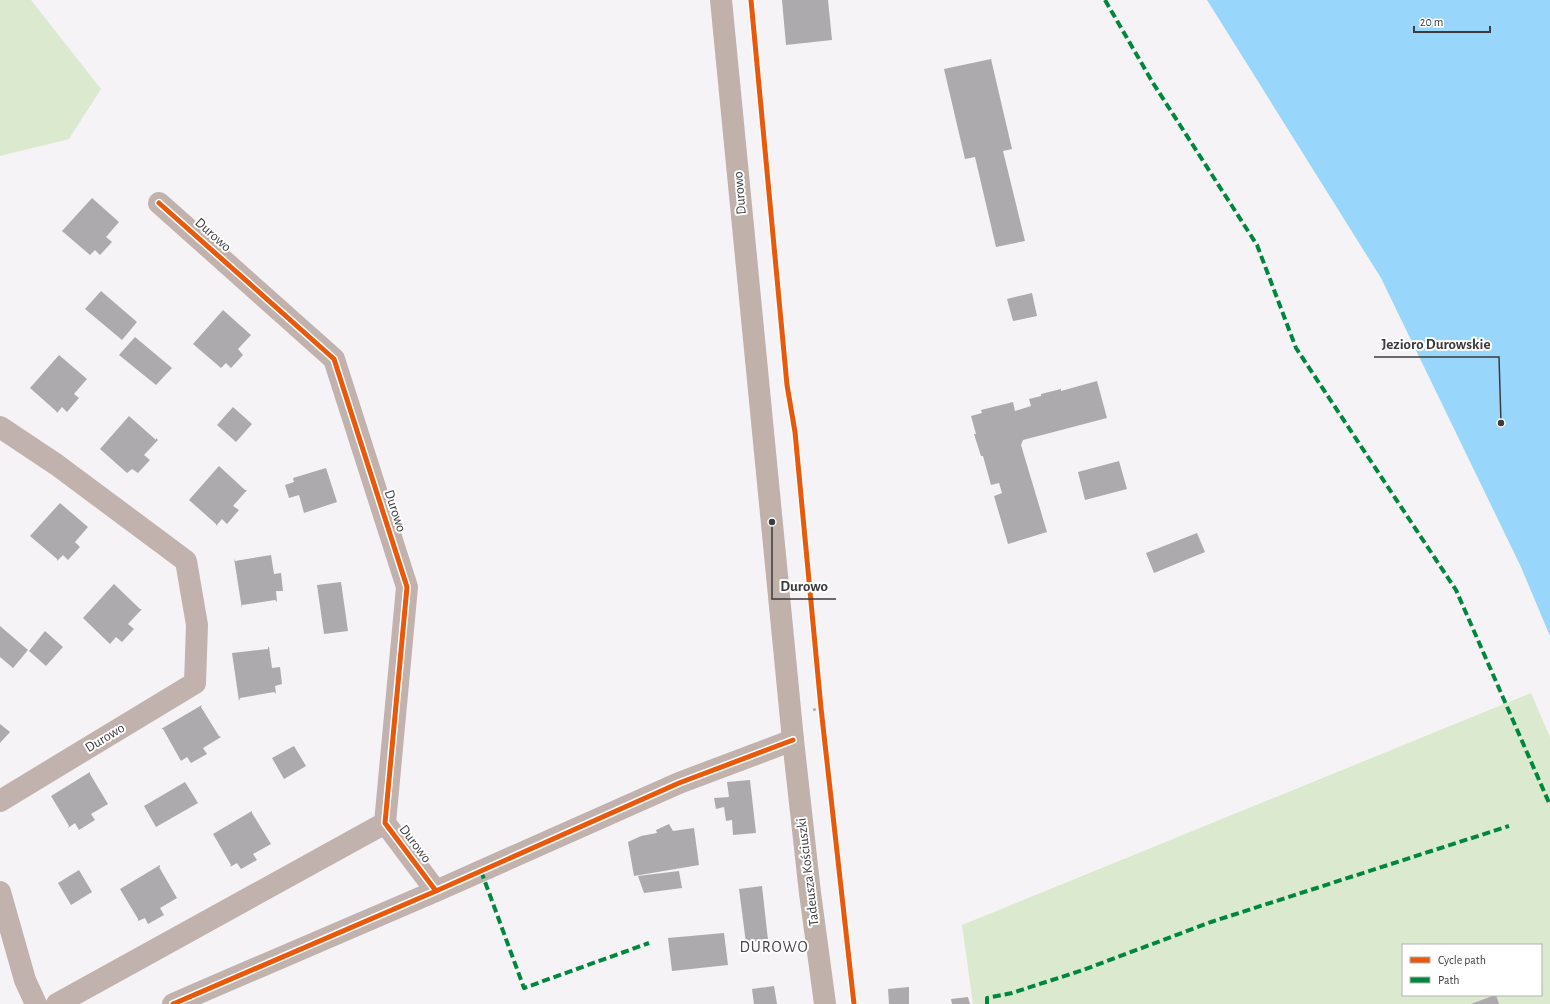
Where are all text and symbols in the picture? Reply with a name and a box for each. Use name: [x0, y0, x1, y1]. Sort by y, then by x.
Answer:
scale bar: [1414, 8, 1490, 34]
text: 20 m: [1420, 16, 1443, 28]
street label: Durowo: [731, 171, 749, 215]
street label: Durowo: [192, 215, 234, 255]
callout: Jezioro Durowskie: [1374, 330, 1499, 357]
text: Jezioro Durowskie: [1382, 337, 1490, 352]
street label: Durowo: [382, 488, 408, 534]
callout: Durowo: [772, 572, 836, 599]
text: Durowo: [780, 579, 828, 594]
street label: Durowo: [83, 721, 127, 755]
street label: Tadeusza Kościuszki: [794, 817, 822, 927]
street label: Durowo: [396, 822, 434, 866]
district label: DUROWO: [739, 939, 809, 955]
legend: [1402, 944, 1542, 996]
text: Cycle path: [1438, 954, 1486, 967]
text: Path: [1438, 974, 1460, 986]

